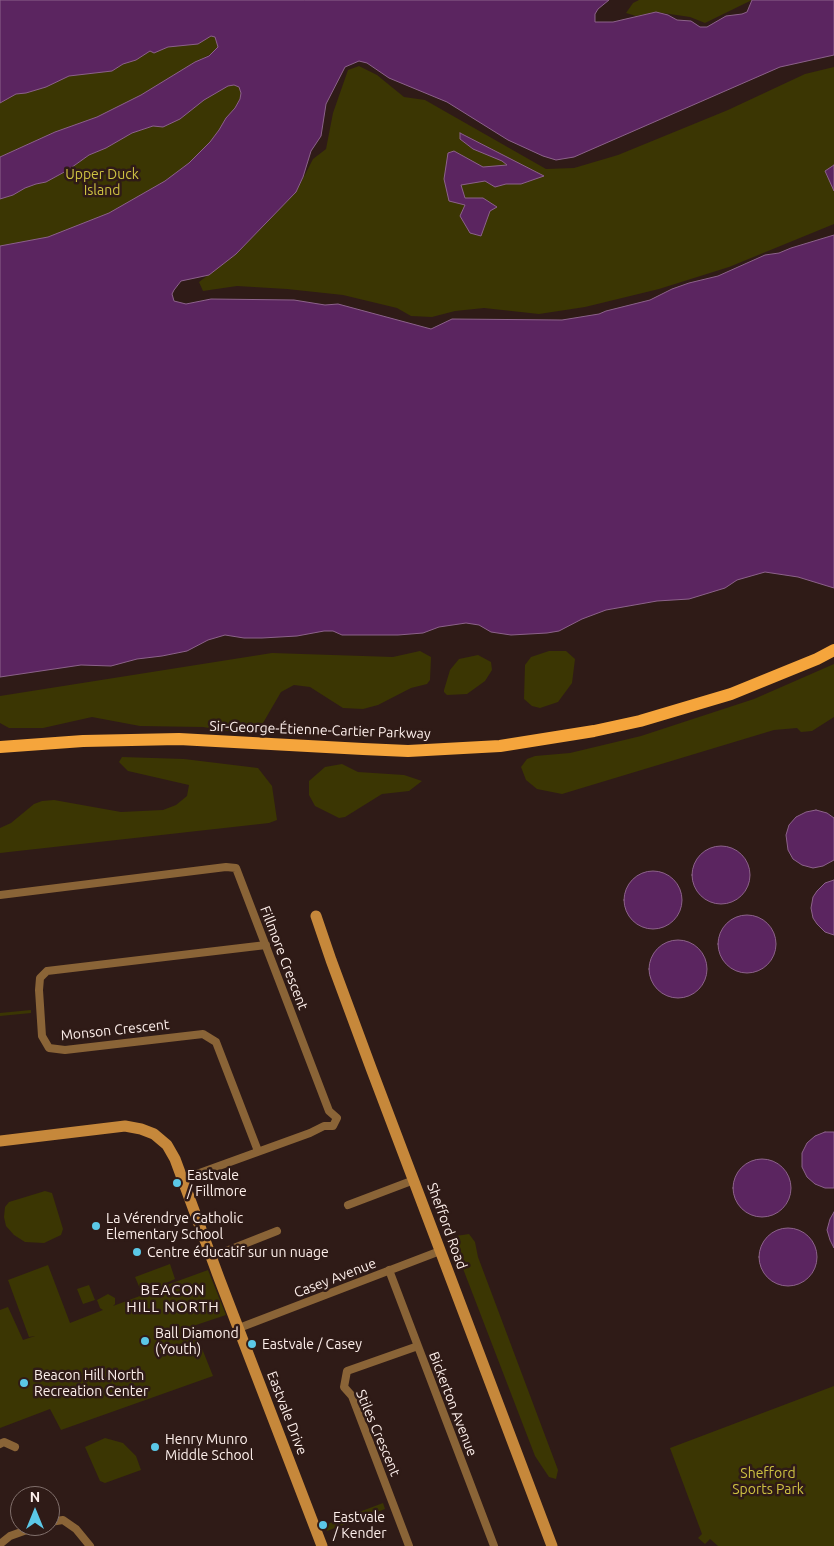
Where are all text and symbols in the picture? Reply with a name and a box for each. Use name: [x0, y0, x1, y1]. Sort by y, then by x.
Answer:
park label: Upper Duck Island: [65, 166, 139, 198]
street label: Sir-George-Étienne-Cartier Parkway: [209, 718, 431, 742]
street label: Fillmore Crescent: [256, 904, 312, 1012]
street label: Monson Crescent: [60, 1016, 170, 1044]
place label: Eastvale / Fillmore: [187, 1167, 247, 1200]
marker: Eastvale / Fillmore: [171, 1177, 183, 1189]
street label: Shefford Road: [424, 1180, 470, 1272]
place label: La Vérendrye Catholic Elementary School: [106, 1210, 243, 1242]
marker: La Vérendrye Catholic Elementary School: [90, 1220, 102, 1232]
place label: Centre éducatif sur un nuage: [147, 1244, 329, 1260]
marker: Centre éducatif sur un nuage: [131, 1246, 143, 1258]
street label: Casey Avenue: [292, 1255, 378, 1301]
district label: BEACON HILL NORTH: [125, 1281, 221, 1316]
place label: Ball Diamond (Youth): [155, 1325, 239, 1358]
marker: Ball Diamond (Youth): [139, 1335, 151, 1347]
place label: Eastvale / Casey: [262, 1336, 362, 1352]
marker: Eastvale / Casey: [246, 1338, 258, 1350]
street label: Bickerton Avenue: [425, 1349, 481, 1459]
place label: Beacon Hill North Recreation Center: [34, 1367, 148, 1400]
street label: Eastvale Drive: [263, 1369, 311, 1457]
marker: Beacon Hill North Recreation Center: [18, 1377, 30, 1389]
street label: Stiles Crescent: [352, 1387, 404, 1479]
place label: Henry Munro Middle School: [165, 1431, 253, 1464]
marker: Henry Munro Middle School: [149, 1441, 161, 1453]
park label: Shefford Sports Park: [732, 1465, 804, 1498]
north arrow: [10, 1486, 60, 1536]
text: N: [30, 1489, 40, 1505]
place label: Eastvale / Kender: [333, 1509, 387, 1541]
marker: Eastvale / Kender: [317, 1519, 329, 1531]

